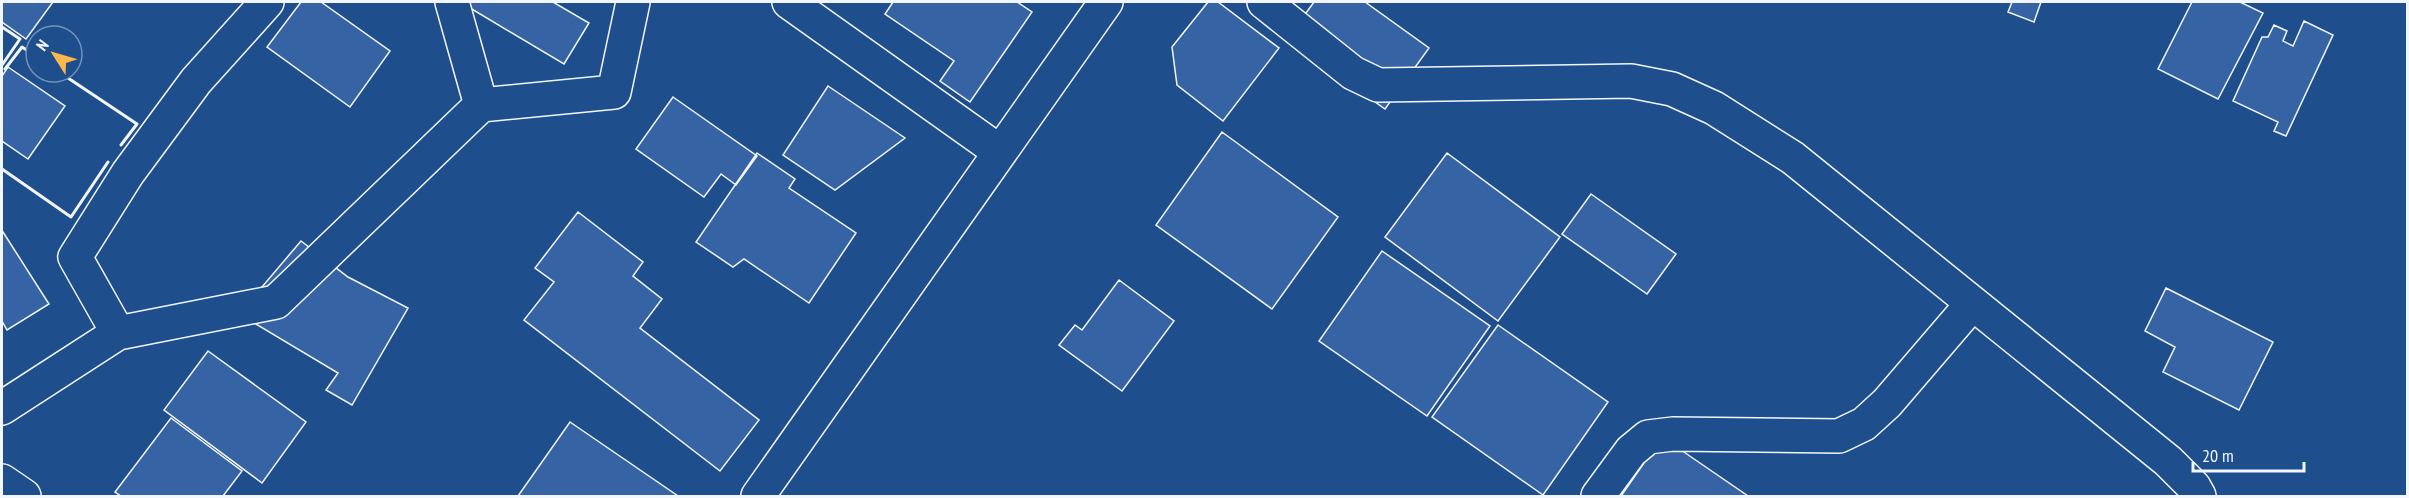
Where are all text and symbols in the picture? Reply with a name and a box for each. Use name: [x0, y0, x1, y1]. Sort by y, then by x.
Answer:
north arrow: [24, 24, 84, 84]
text: N: [31, 36, 53, 54]
scale bar: [2193, 435, 2304, 473]
text: 20 m: [2202, 444, 2234, 467]

